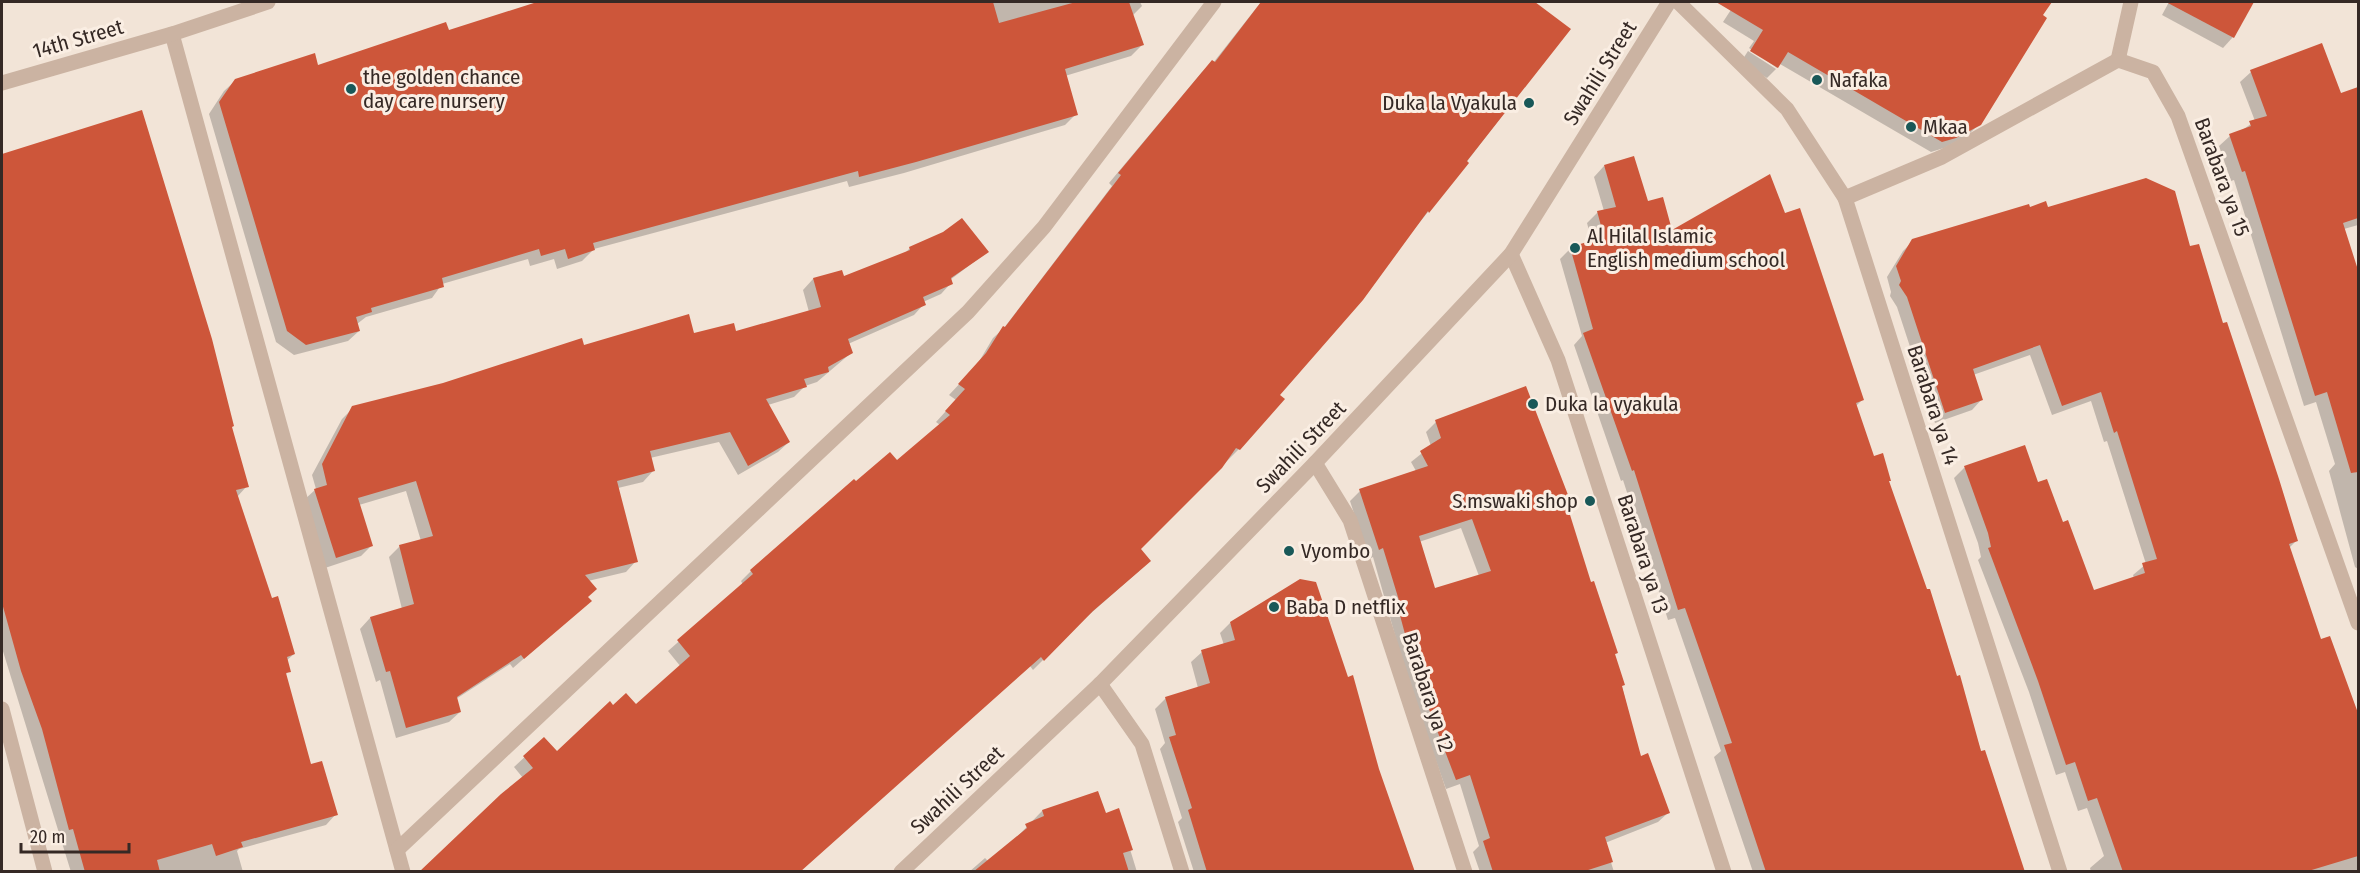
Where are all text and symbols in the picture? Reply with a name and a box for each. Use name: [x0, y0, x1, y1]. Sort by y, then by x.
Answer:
street label: 14th Street: [30, 14, 126, 64]
street label: Swahili Street: [1558, 16, 1642, 130]
place label: the golden chance day care nursery: [363, 64, 520, 114]
place label: Nafaka: [1829, 67, 1888, 93]
marker: Nafaka: [1810, 73, 1824, 87]
marker: the golden chance day care nursery: [344, 82, 358, 96]
place label: Duka la Vyakula: [1382, 90, 1517, 116]
marker: Duka la Vyakula: [1522, 96, 1536, 110]
place label: Mkaa: [1923, 114, 1968, 140]
street label: Barabara ya 15: [2189, 114, 2255, 240]
marker: Mkaa: [1904, 120, 1918, 134]
place label: Al Hilal Islamic English medium school: [1587, 223, 1786, 273]
marker: Al Hilal Islamic English medium school: [1568, 241, 1582, 255]
street label: Barabara ya 14: [1901, 342, 1965, 468]
place label: Duka la vyakula: [1545, 391, 1679, 417]
street label: Swahili Street: [1251, 395, 1351, 498]
marker: Duka la vyakula: [1526, 397, 1540, 411]
place label: S.mswaki shop: [1452, 488, 1578, 514]
street label: Barabara ya 13: [1611, 491, 1675, 617]
marker: S.mswaki shop: [1583, 494, 1597, 508]
place label: Vyombo: [1301, 538, 1370, 564]
marker: Vyombo: [1282, 544, 1296, 558]
place label: Baba D netflix: [1286, 594, 1406, 620]
marker: Baba D netflix: [1267, 600, 1281, 614]
street label: Barabara ya 12: [1397, 629, 1459, 755]
street label: Swahili Street: [905, 740, 1009, 840]
scale bar: [21, 816, 129, 854]
text: 20 m: [30, 826, 65, 848]

